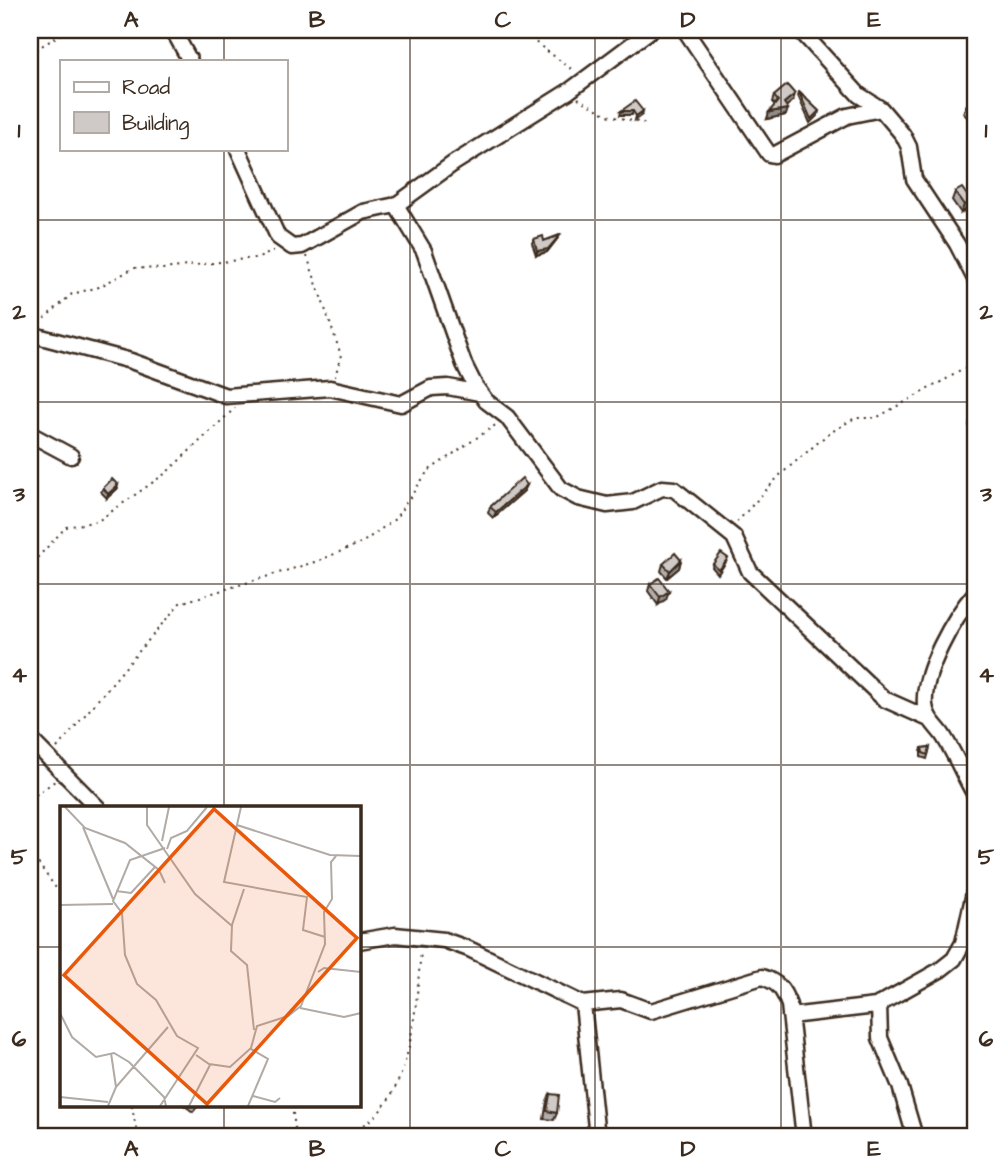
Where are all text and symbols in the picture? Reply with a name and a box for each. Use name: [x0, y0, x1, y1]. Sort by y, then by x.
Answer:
text: A: [124, 4, 139, 36]
text: B: [309, 4, 326, 36]
text: C: [495, 4, 512, 36]
text: D: [681, 4, 696, 36]
text: E: [867, 4, 881, 36]
legend: [60, 60, 287, 150]
text: Road: [122, 73, 170, 102]
text: Building: [122, 109, 190, 140]
text: 1: [18, 114, 21, 146]
text: 1: [985, 114, 988, 146]
text: 2: [11, 296, 26, 328]
text: 2: [978, 296, 993, 328]
text: 3: [12, 478, 25, 510]
text: 3: [979, 478, 992, 510]
text: 4: [11, 659, 27, 691]
text: 4: [978, 659, 994, 691]
inset map: [60, 806, 360, 1108]
text: 5: [11, 841, 28, 873]
text: 5: [978, 841, 995, 873]
text: 6: [12, 1023, 27, 1055]
text: 6: [979, 1023, 994, 1055]
text: A: [124, 1133, 139, 1165]
text: B: [309, 1133, 326, 1165]
text: C: [495, 1133, 512, 1165]
text: D: [681, 1133, 696, 1165]
text: E: [867, 1133, 881, 1165]

